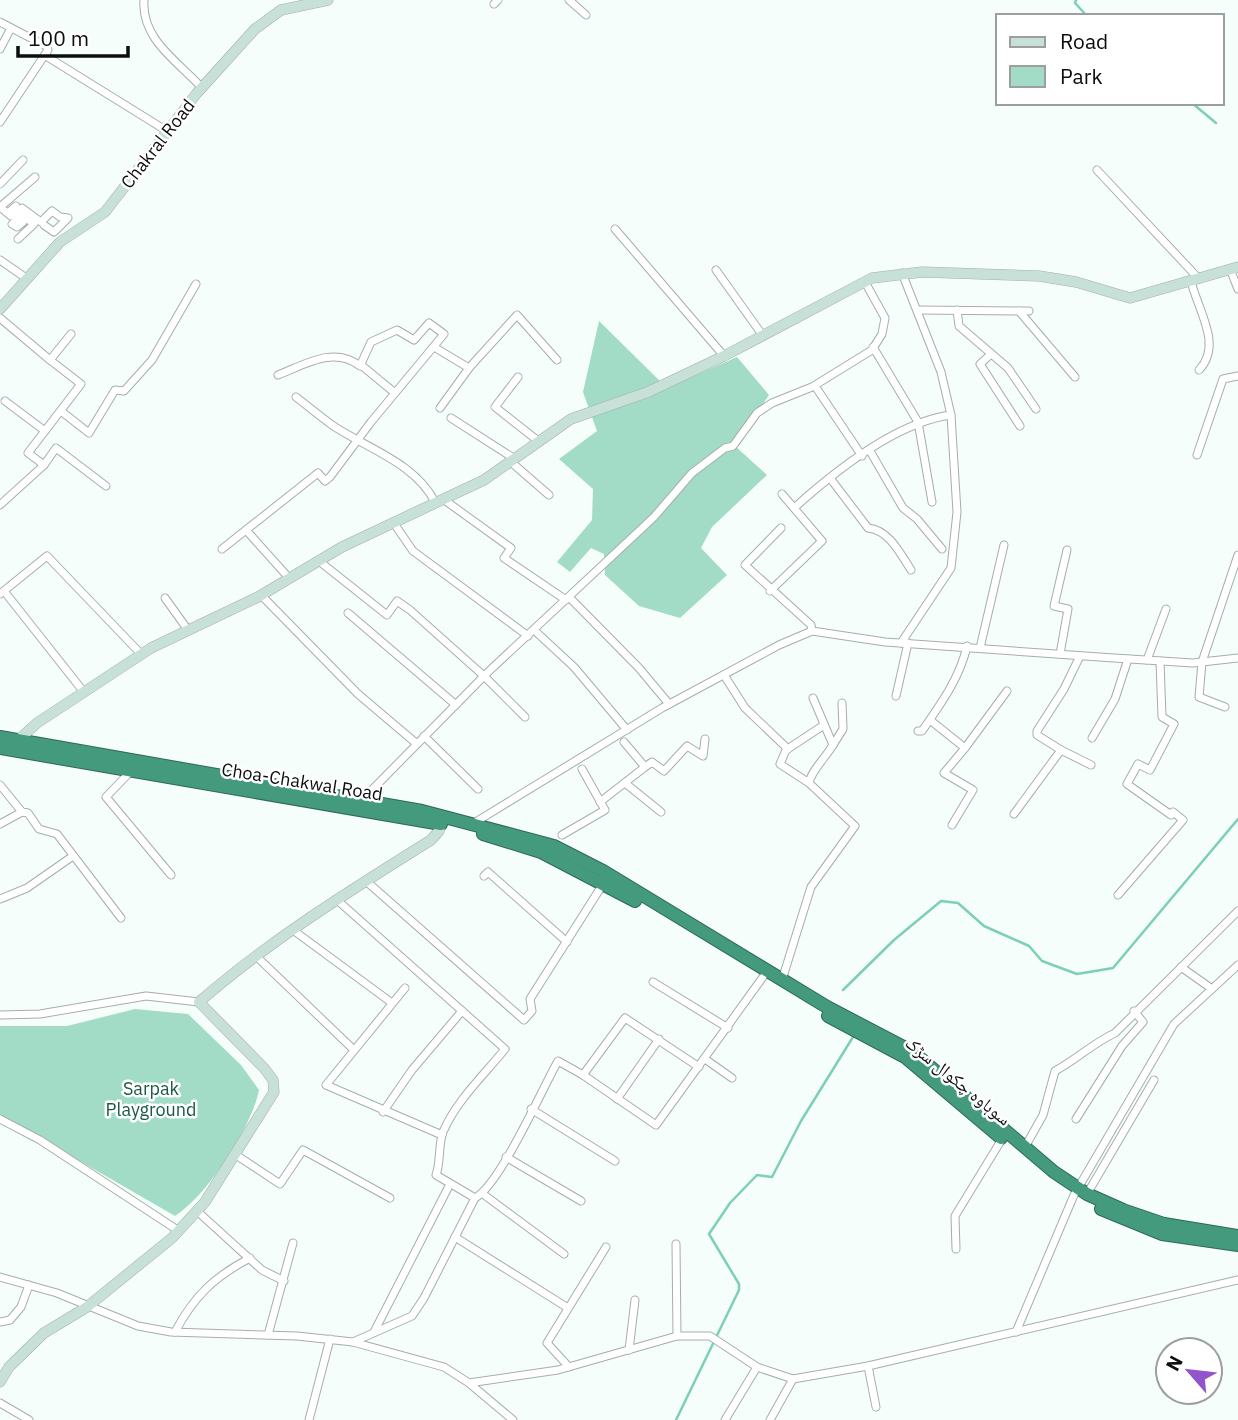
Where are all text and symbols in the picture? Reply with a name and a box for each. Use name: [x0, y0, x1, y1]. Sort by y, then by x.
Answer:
scale bar: [18, 14, 128, 58]
legend: [996, 14, 1224, 105]
text: 100 m: [28, 24, 89, 52]
text: Road: [1060, 27, 1108, 55]
text: Park: [1060, 62, 1103, 90]
street label: Chakral Road: [116, 94, 200, 193]
street label: Choa-Chakwal Road: [220, 757, 384, 806]
street label: سوہاوہ چکوال سڑک: [901, 1031, 1016, 1130]
park label: Sarpak Playground: [106, 1077, 196, 1121]
north arrow: [1154, 1336, 1224, 1406]
text: N: [1160, 1351, 1188, 1375]

